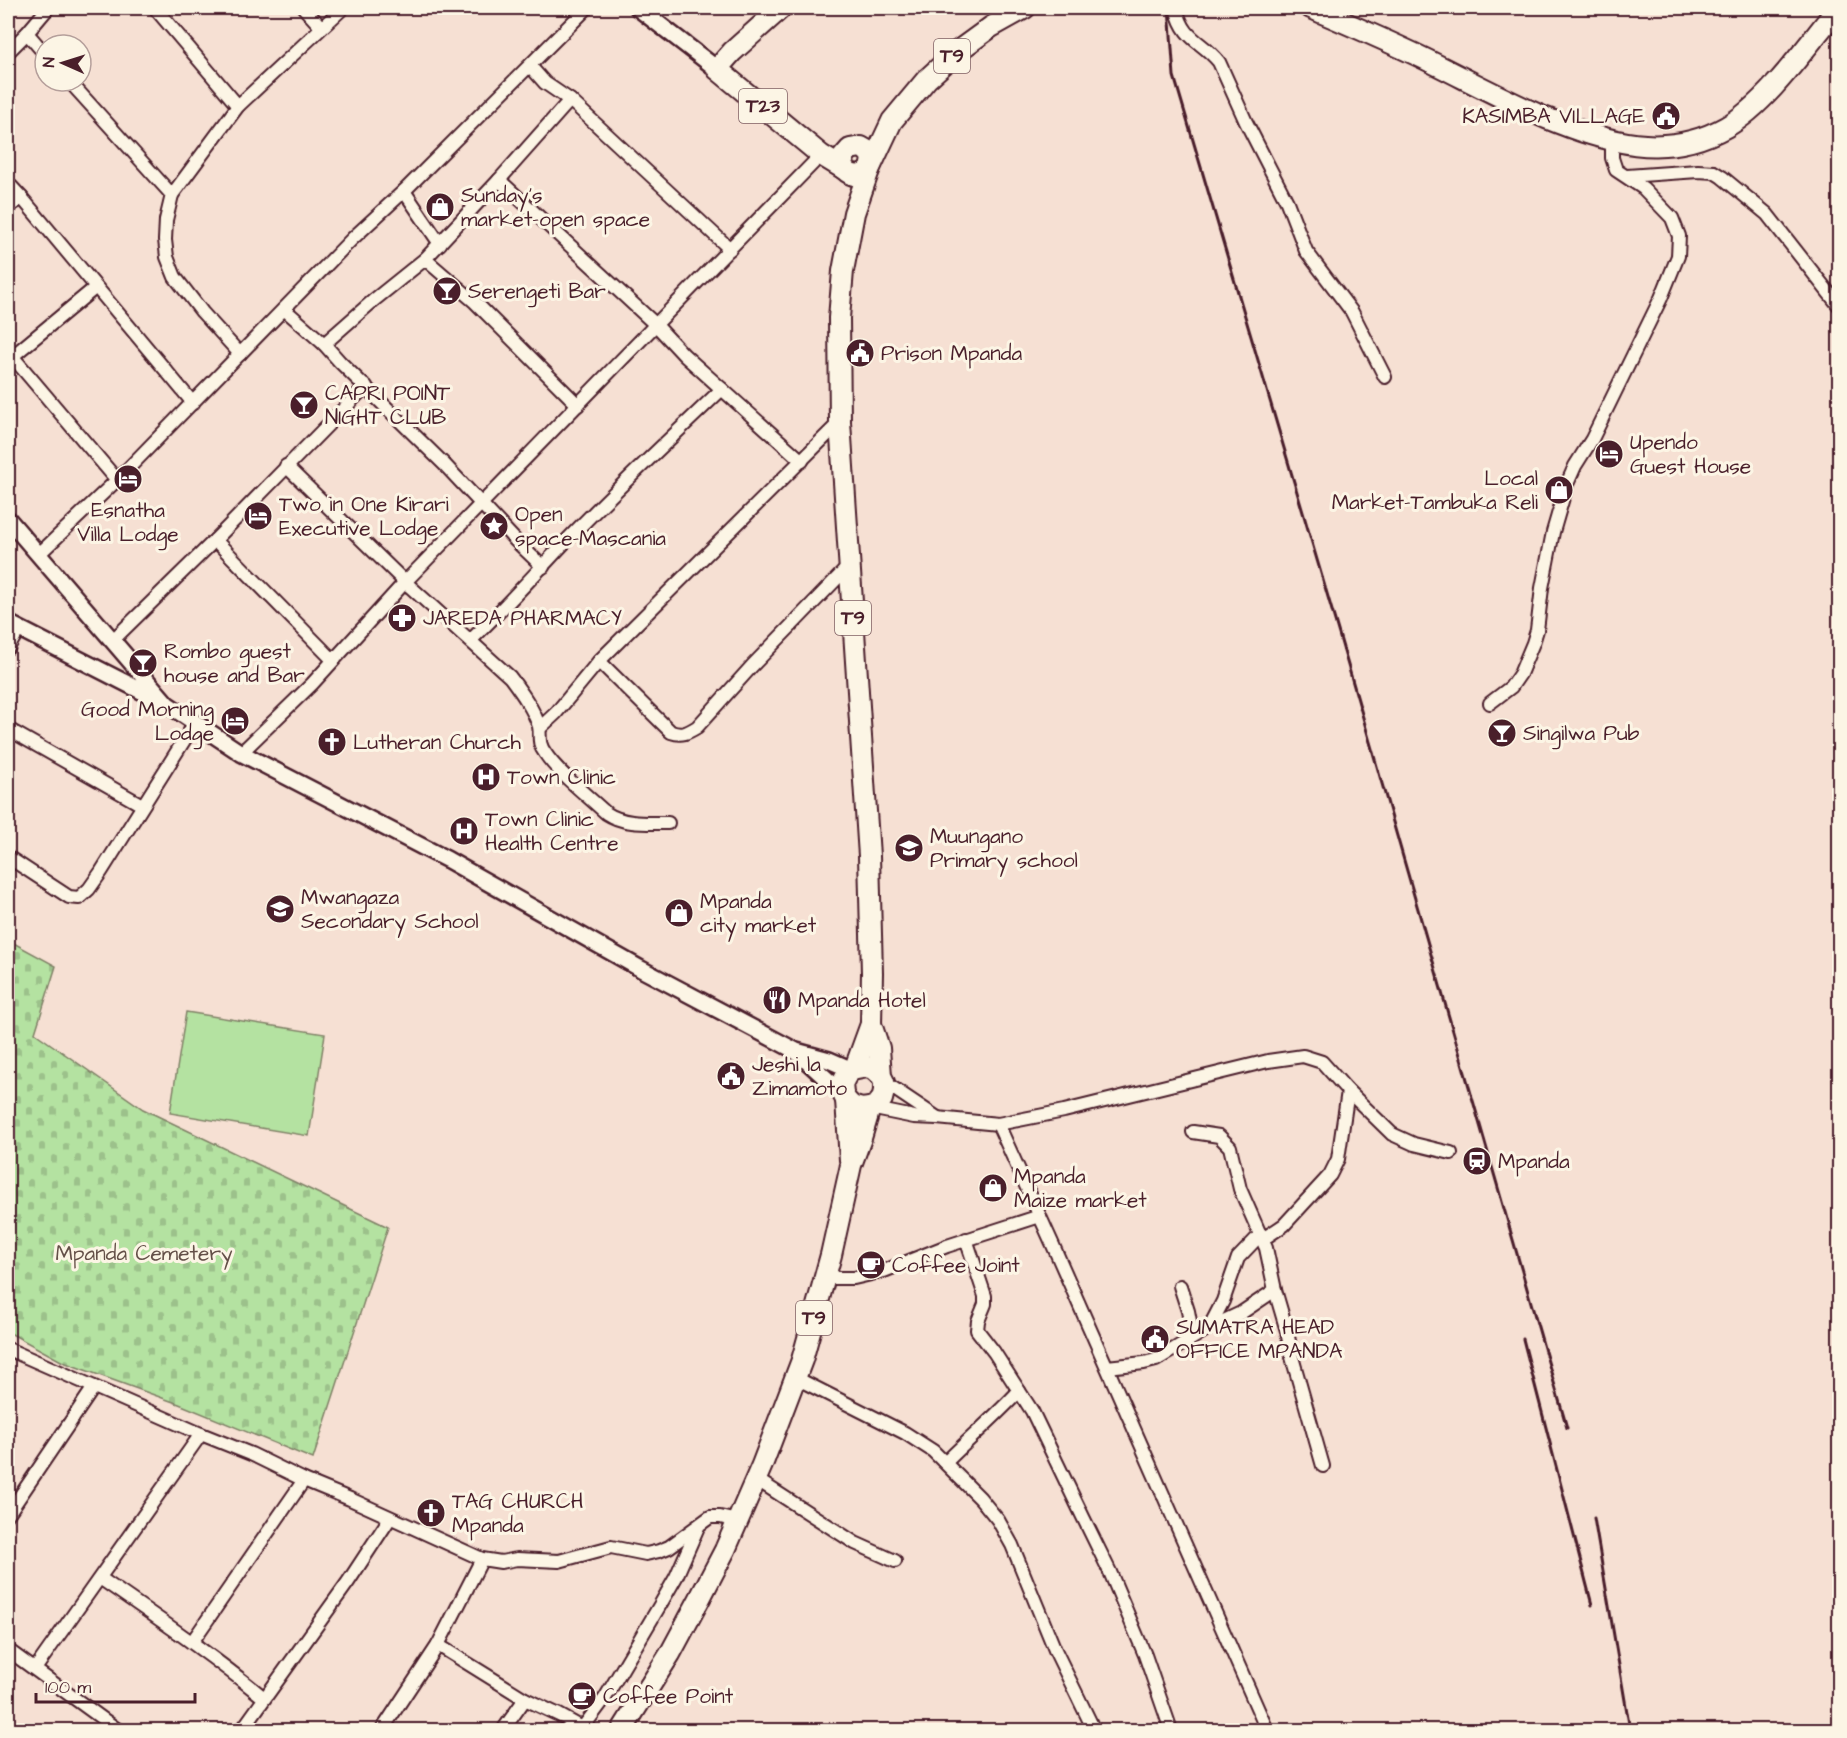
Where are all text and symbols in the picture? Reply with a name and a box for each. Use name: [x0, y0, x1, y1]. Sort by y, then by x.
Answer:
north arrow: [33, 33, 93, 93]
road number: T9: [934, 39, 970, 73]
text: N: [38, 57, 60, 68]
road number: T23: [739, 89, 787, 123]
public building icon: KASIMBA VILLAGE: [1650, 100, 1682, 132]
place label: KASIMBA VILLAGE: [1462, 102, 1646, 131]
place label: Sunday's market-open space: [461, 181, 650, 235]
shop icon: Sunday's market-open space: [424, 191, 456, 223]
bar icon: Serengeti Bar: [431, 275, 463, 307]
place label: Serengeti Bar: [468, 277, 606, 308]
public building icon: Prison Mpanda: [844, 337, 876, 369]
place label: Prison Mpanda: [881, 339, 1022, 369]
place label: CAPRI POINT NIGHT CLUB: [325, 379, 451, 432]
bar icon: CAPRI POINT NIGHT CLUB: [288, 389, 320, 421]
place label: Upendo Guest House: [1630, 428, 1751, 481]
hotel icon: Upendo Guest House: [1593, 438, 1625, 470]
hotel icon: Esnatha Villa Lodge: [112, 463, 144, 495]
place label: Local Market-Tambuka Reli: [1332, 464, 1538, 517]
shop icon: Local Market-Tambuka Reli: [1543, 474, 1575, 506]
place label: Two in One Kirari Executive Lodge: [279, 490, 449, 545]
place label: Esnatha Villa Lodge: [77, 496, 179, 551]
hotel icon: Two in One Kirari Executive Lodge: [242, 500, 274, 532]
place label: Open space-Mascania: [515, 500, 666, 554]
place icon: Open space-Mascania: [478, 510, 510, 542]
road number: T9: [835, 601, 871, 635]
pharmacy icon: JAREDA PHARMACY: [386, 602, 418, 634]
place label: JAREDA PHARMACY: [423, 604, 622, 633]
place label: Rombo guest house and Bar: [164, 637, 305, 690]
bar icon: Rombo guest house and Bar: [127, 647, 159, 679]
place label: Good Morning Lodge: [81, 695, 214, 750]
hotel icon: Good Morning Lodge: [219, 705, 251, 737]
bar icon: Singilwa Pub: [1486, 717, 1518, 749]
place label: Singilwa Pub: [1523, 719, 1640, 750]
church icon: Lutheran Church: [316, 726, 348, 758]
place label: Lutheran Church: [353, 728, 521, 757]
hospital icon: Town Clinic: [470, 761, 502, 793]
place label: Town Clinic: [507, 763, 616, 792]
place label: Town Clinic Health Centre: [485, 805, 619, 858]
hospital icon: Town Clinic Health Centre: [448, 815, 480, 847]
place label: Muungano Primary school: [930, 822, 1078, 877]
school or university icon: Muungano Primary school: [893, 832, 925, 864]
place label: Mwangaza Secondary School: [301, 883, 479, 938]
place label: Mpanda city market: [700, 887, 817, 942]
school or university icon: Mwangaza Secondary School: [264, 893, 296, 925]
shop icon: Mpanda city market: [663, 897, 695, 929]
restaurant icon: Mpanda Hotel: [761, 984, 793, 1016]
place label: Mpanda Hotel: [798, 986, 926, 1016]
place label: Jeshi la Zimamoto: [752, 1050, 847, 1103]
public building icon: Jeshi la Zimamoto: [715, 1060, 747, 1092]
station icon: Mpanda: [1461, 1145, 1493, 1177]
place label: Mpanda: [1498, 1147, 1570, 1177]
place label: Mpanda Maize market: [1014, 1162, 1147, 1215]
shop icon: Mpanda Maize market: [977, 1172, 1009, 1204]
park label: Mpanda Cemetery: [55, 1239, 233, 1270]
cafe icon: Coffee Joint: [855, 1249, 887, 1281]
place label: Coffee Joint: [892, 1251, 1020, 1280]
road number: T9: [796, 1301, 832, 1335]
place label: SUMATRA HEAD OFFICE MPANDA: [1176, 1313, 1343, 1366]
public building icon: SUMATRA HEAD OFFICE MPANDA: [1139, 1323, 1171, 1355]
place label: TAG CHURCH Mpanda: [452, 1487, 584, 1541]
church icon: TAG CHURCH Mpanda: [415, 1497, 447, 1529]
scale bar: [36, 1666, 195, 1704]
text: 100 m: [45, 1675, 91, 1700]
cafe icon: Coffee Point: [566, 1680, 598, 1712]
place label: Coffee Point: [603, 1682, 734, 1711]

